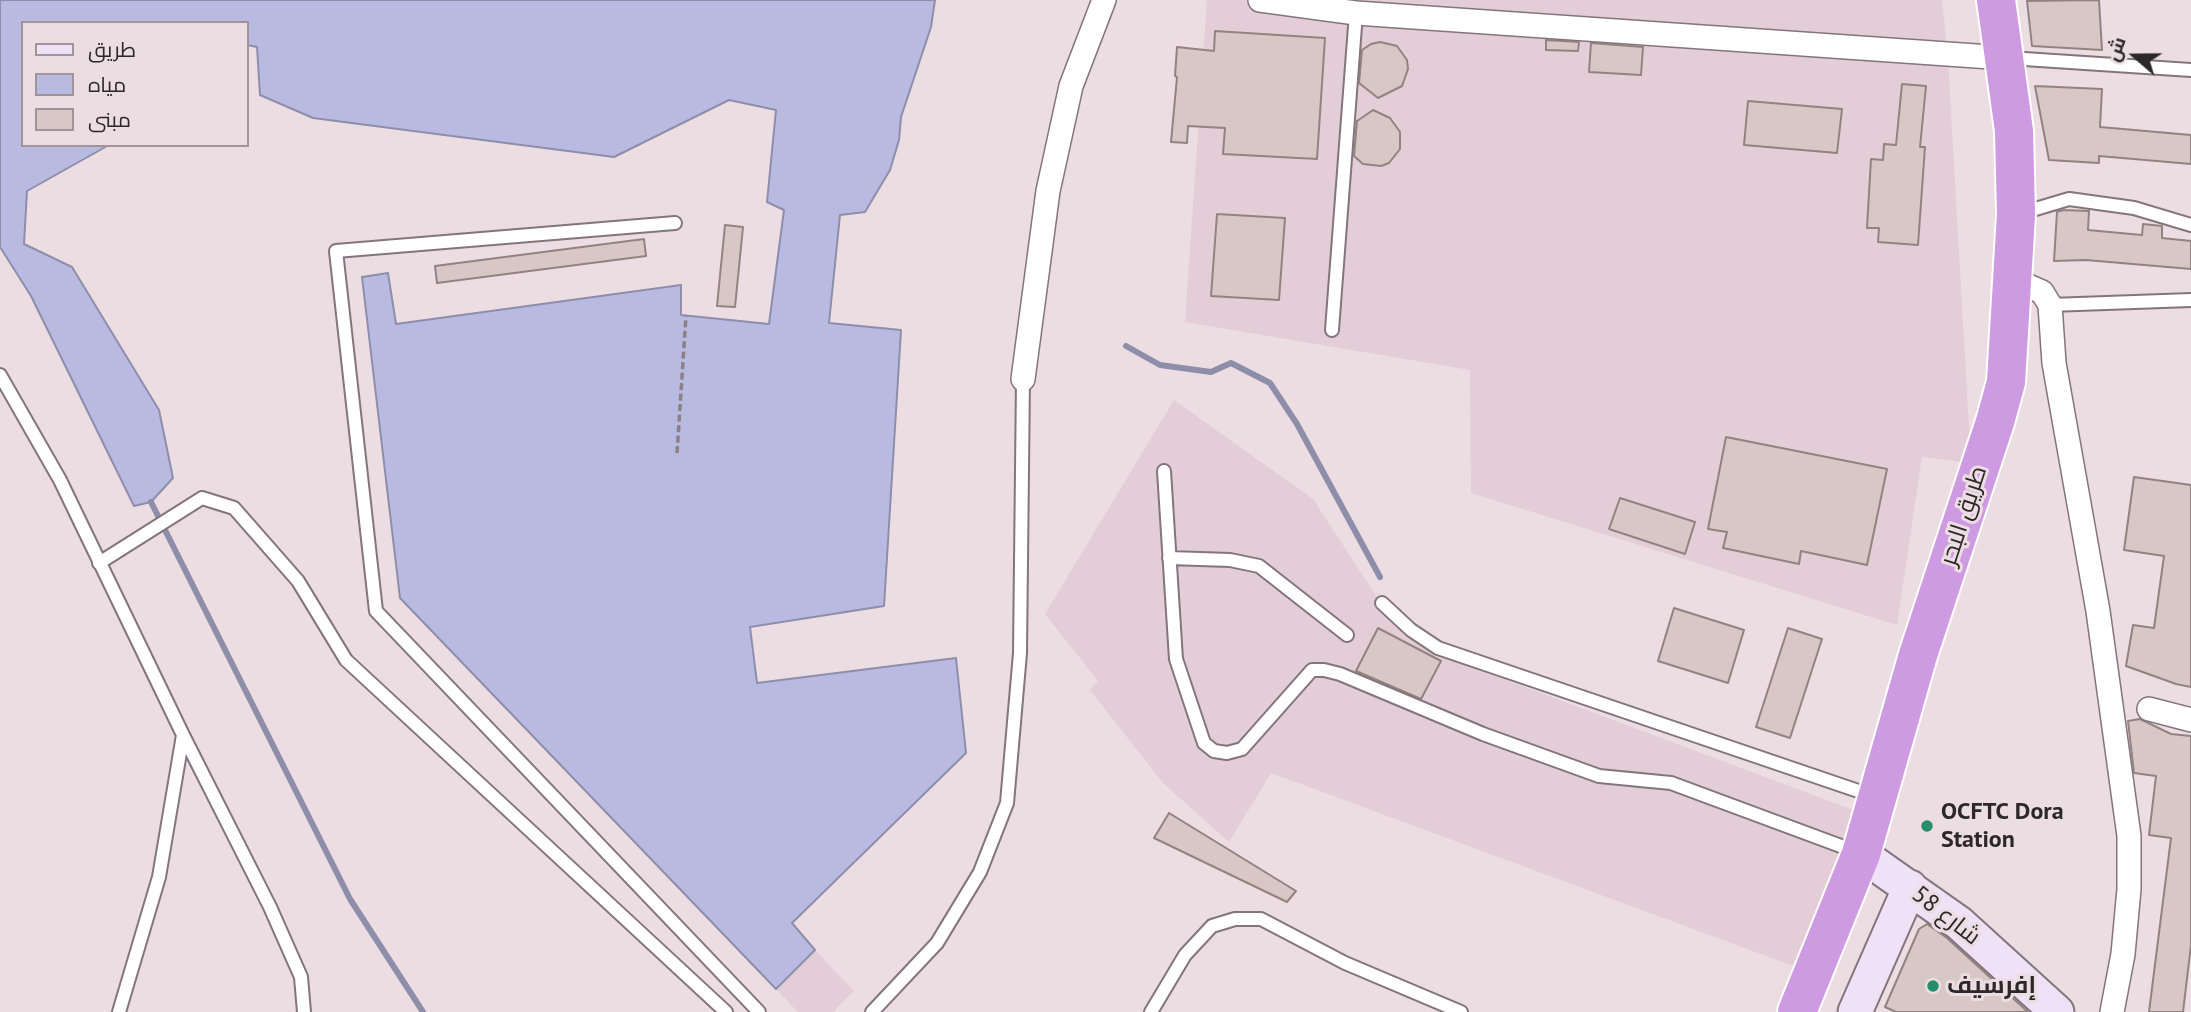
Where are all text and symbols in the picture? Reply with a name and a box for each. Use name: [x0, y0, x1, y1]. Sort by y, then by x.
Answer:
legend: [21, 21, 248, 147]
north arrow: [2100, 21, 2170, 91]
text: ش: [2100, 33, 2131, 64]
text: طريق: [88, 36, 136, 63]
text: مياه: [88, 71, 126, 98]
text: مبنى: [88, 106, 131, 133]
street label: طريق البحر: [1934, 463, 1994, 569]
place label: OCFTC Dora Station: [1941, 798, 2064, 854]
marker: OCFTC Dora Station: [1919, 818, 1935, 834]
street label: شارع 58: [1906, 880, 1986, 952]
place label: إفرسيف: [1947, 972, 2036, 1000]
marker: إفرسيف: [1925, 978, 1941, 994]

